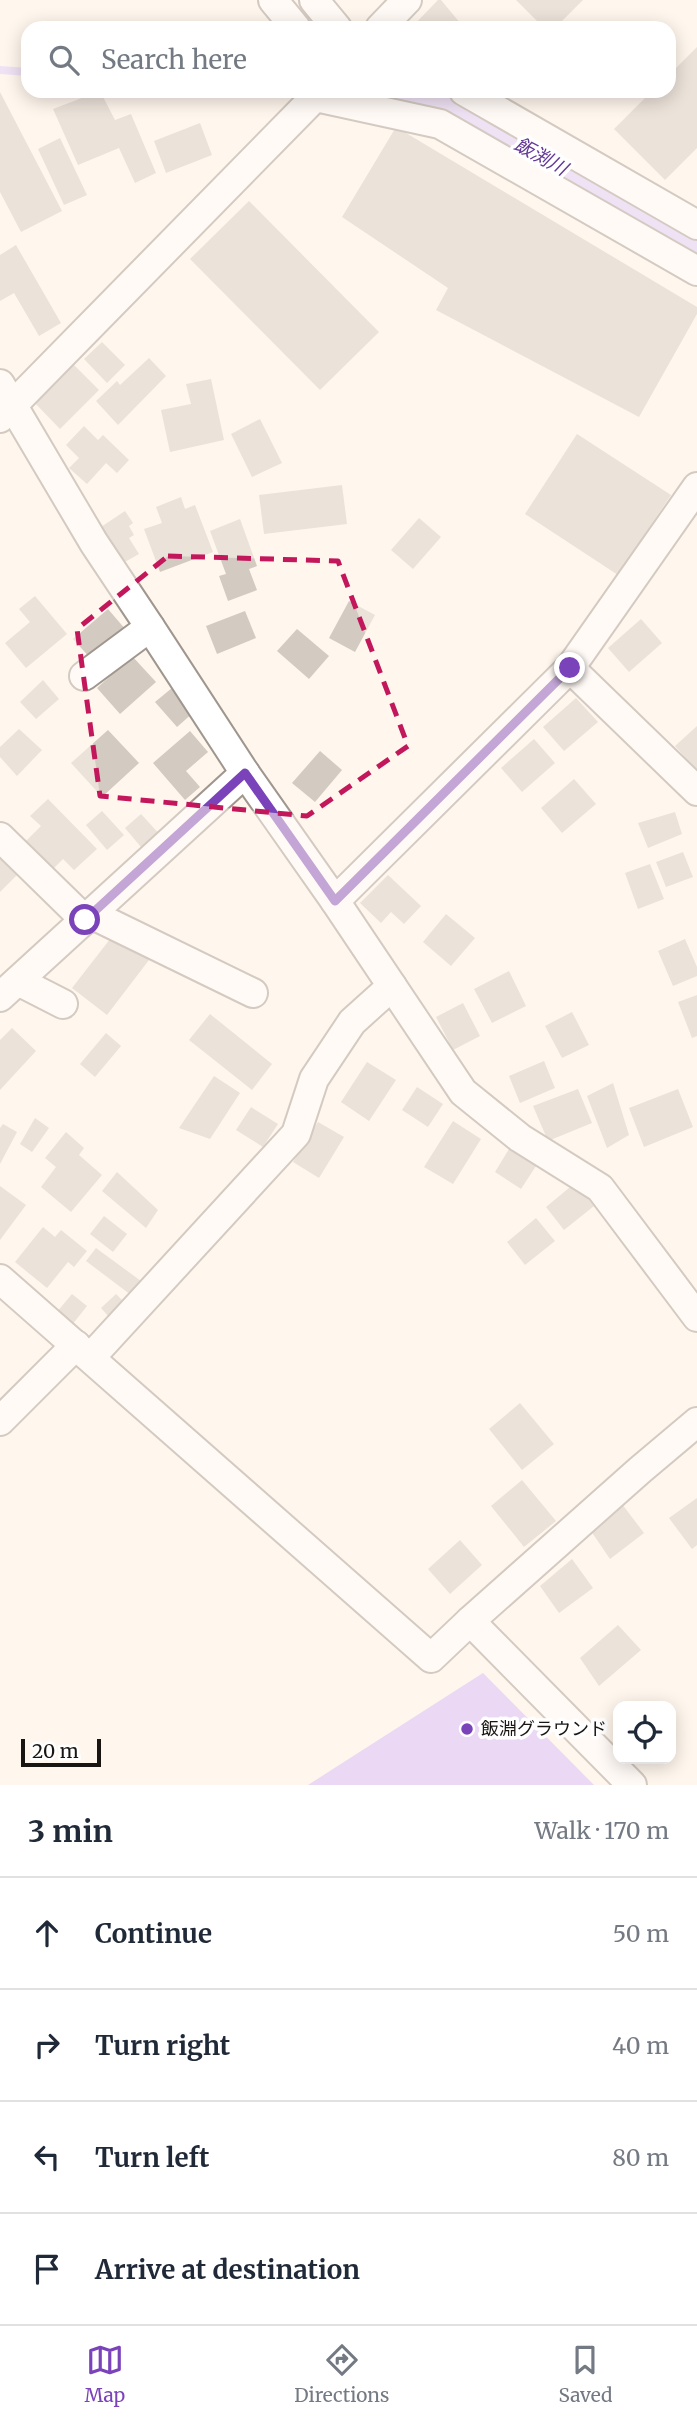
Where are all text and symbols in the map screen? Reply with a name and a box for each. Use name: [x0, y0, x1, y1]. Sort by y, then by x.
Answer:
search box: [21, 21, 676, 98]
icon: search: [45, 41, 83, 79]
text: Search here: [101, 43, 247, 76]
water label: 飯渕川: [510, 132, 573, 181]
route end: [554, 652, 585, 683]
route start: [69, 904, 100, 935]
map controls: [613, 1701, 676, 1764]
button: locate: [613, 1701, 676, 1764]
place label: 飯淵グラウンド: [481, 1717, 607, 1740]
marker: 飯淵グラウンド: [459, 1721, 475, 1737]
scale bar: [21, 1736, 102, 1768]
text: 20 m: [32, 1739, 79, 1763]
text: 3 min: [28, 1812, 113, 1850]
text: Walk · 170 m: [535, 1816, 669, 1845]
icon: ahead: [28, 1914, 66, 1952]
text: Continue: [95, 1917, 212, 1950]
text: 50 m: [613, 1919, 669, 1948]
icon: right: [28, 2026, 66, 2064]
text: Turn right: [95, 2029, 230, 2062]
text: 40 m: [612, 2031, 669, 2060]
icon: left: [28, 2138, 66, 2176]
text: Turn left: [95, 2141, 209, 2174]
text: 80 m: [612, 2143, 669, 2172]
icon: arrive: [28, 2250, 66, 2288]
text: Arrive at destination: [95, 2253, 360, 2286]
tab: Map: [85, 2341, 125, 2407]
tab: Directions: [294, 2341, 389, 2407]
tab: Saved: [559, 2341, 612, 2407]

